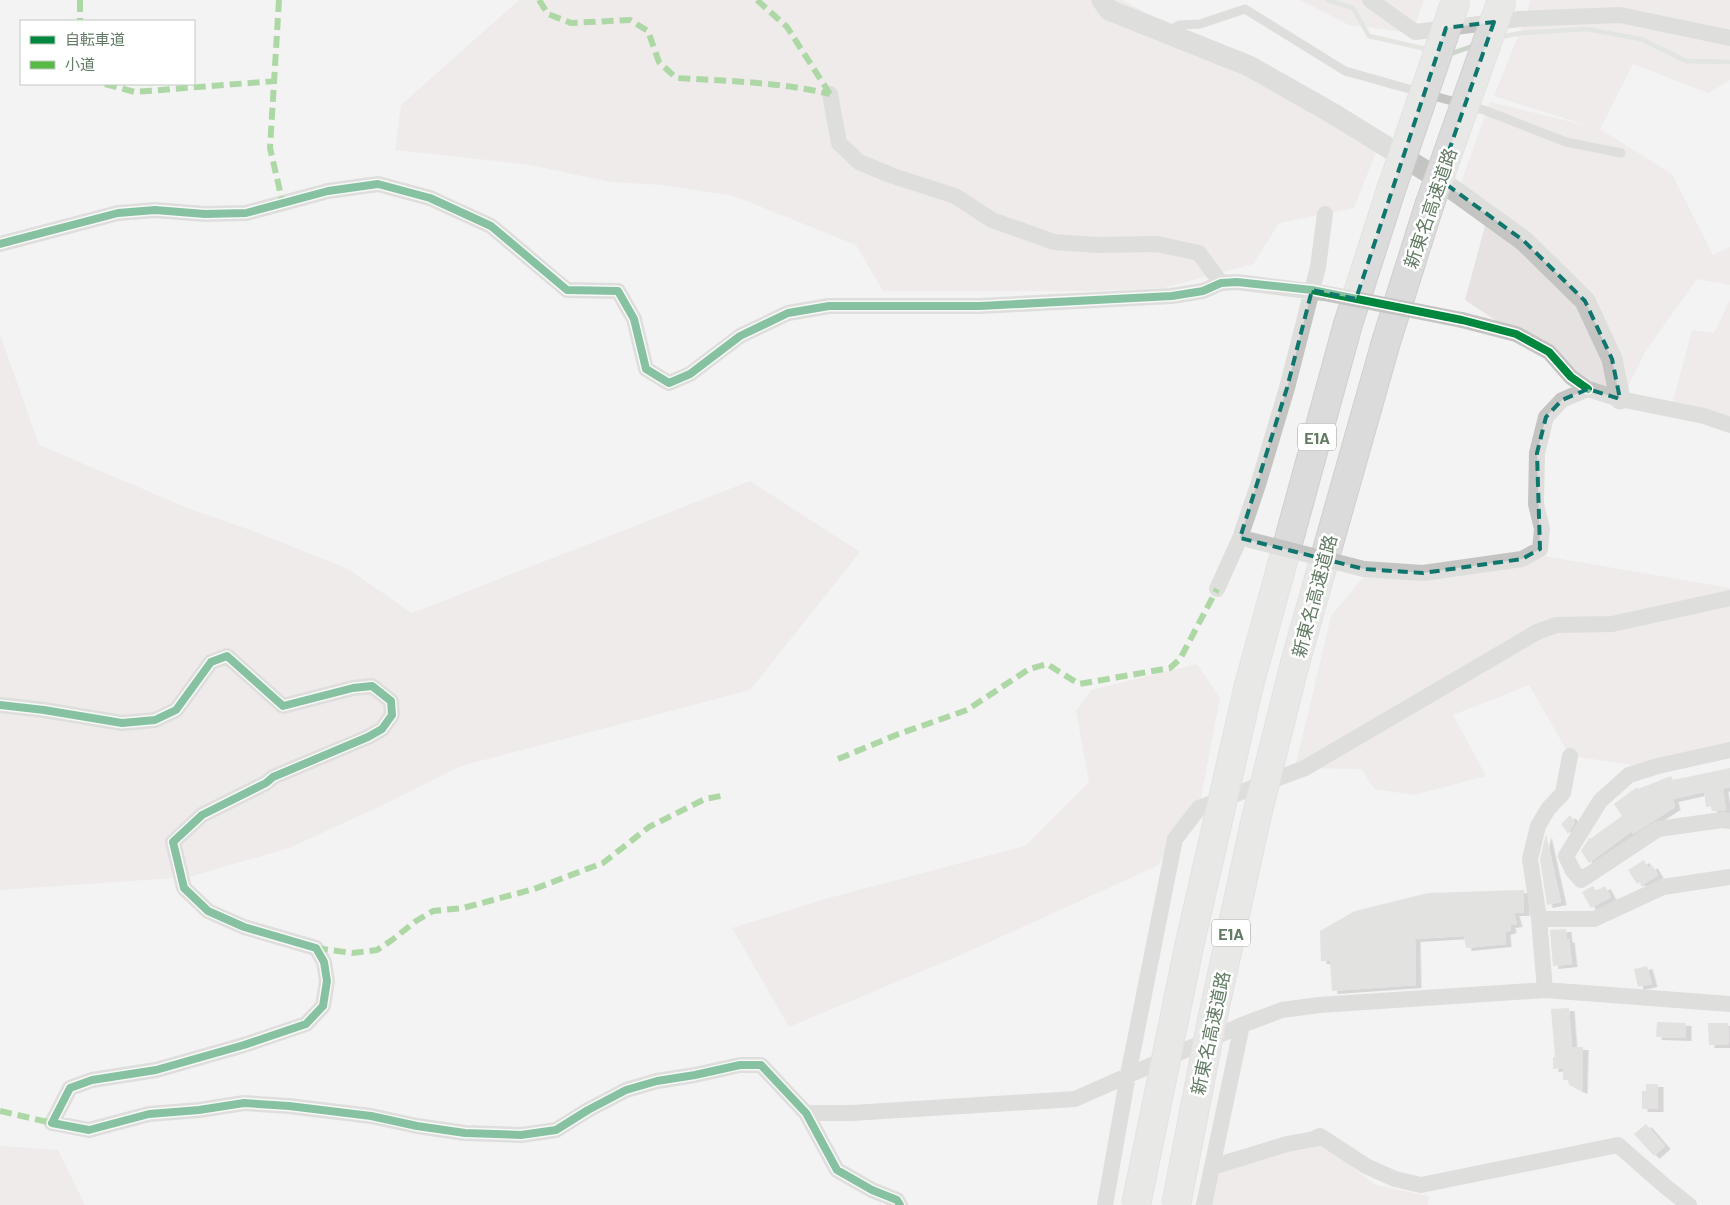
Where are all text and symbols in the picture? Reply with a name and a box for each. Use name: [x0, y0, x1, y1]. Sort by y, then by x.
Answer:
legend: [20, 20, 195, 85]
text: 自転車道: [65, 30, 125, 48]
text: 小道: [65, 55, 95, 73]
street label: 新東名高速道路: [1399, 145, 1461, 271]
road number: E1A: [1298, 424, 1336, 451]
street label: 新東名高速道路: [1287, 532, 1341, 660]
road number: E1A: [1212, 920, 1250, 946]
street label: 新東名高速道路: [1186, 969, 1234, 1097]

